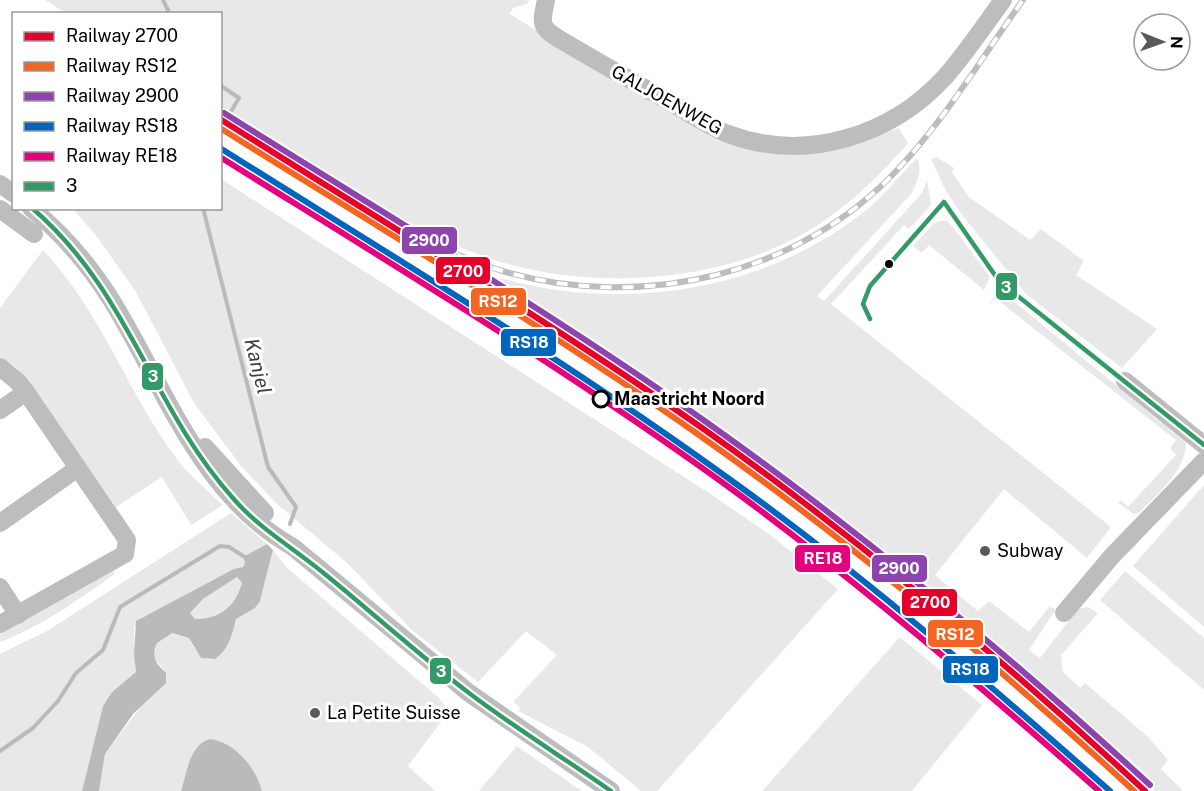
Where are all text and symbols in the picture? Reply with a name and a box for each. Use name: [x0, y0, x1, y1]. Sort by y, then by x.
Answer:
legend: [12, 12, 222, 210]
north arrow: [1132, 12, 1192, 72]
text: Railway 2700: [66, 25, 178, 46]
text: N: [1167, 36, 1186, 49]
text: Railway RS12: [66, 55, 177, 76]
street label: GALJOENWEG: [608, 60, 726, 139]
text: Railway 2900: [66, 85, 179, 106]
text: Railway RS18: [66, 115, 178, 136]
text: Railway RE18: [66, 145, 177, 166]
text: 3: [66, 175, 77, 196]
line badge: 2900: [401, 226, 458, 255]
text: 2900: [408, 231, 450, 250]
line badge: 2700: [435, 256, 491, 285]
unlabelled marker: [883, 258, 895, 270]
text: 2700: [443, 262, 483, 281]
line badge: 3: [995, 272, 1018, 301]
text: 3: [1001, 278, 1011, 297]
line badge: RS12: [470, 287, 527, 316]
text: RS12: [479, 292, 517, 311]
line badge: RS18: [500, 328, 557, 357]
text: RS18: [509, 333, 549, 352]
water label: Kanjel: [239, 336, 277, 396]
line badge: 3: [141, 362, 164, 391]
text: 3: [148, 367, 158, 386]
place label: Maastricht Noord: [614, 388, 764, 409]
marker: Maastricht Noord: [592, 390, 610, 408]
place label: Subway: [997, 540, 1064, 561]
line badge: RE18: [794, 544, 851, 573]
marker: Subway: [978, 544, 992, 558]
text: RE18: [804, 549, 843, 568]
line badge: 2900: [871, 554, 928, 583]
text: 2900: [878, 559, 920, 578]
line badge: 2700: [901, 588, 958, 617]
text: 2700: [910, 593, 950, 612]
line badge: RS12: [927, 619, 984, 648]
text: RS12: [936, 625, 974, 644]
line badge: RS18: [942, 655, 999, 684]
line badge: 3: [429, 657, 452, 685]
text: RS18: [950, 660, 990, 679]
text: 3: [436, 662, 446, 681]
place label: La Petite Suisse: [327, 702, 461, 723]
marker: La Petite Suisse: [308, 706, 322, 720]

